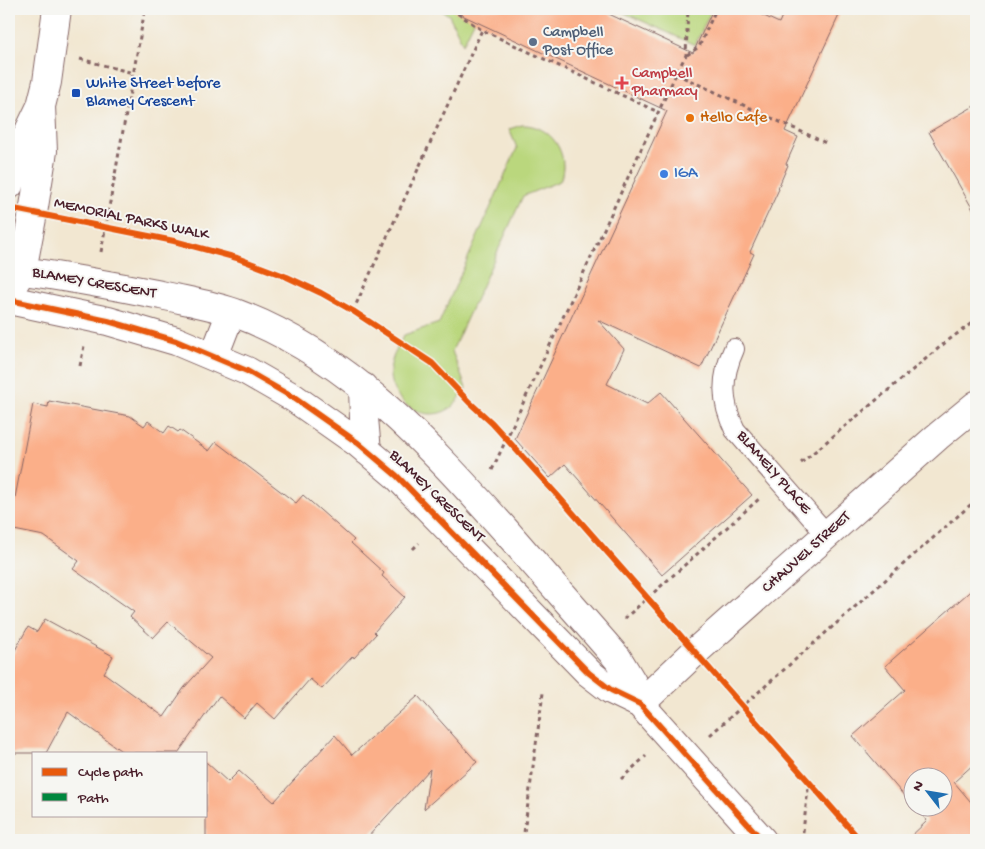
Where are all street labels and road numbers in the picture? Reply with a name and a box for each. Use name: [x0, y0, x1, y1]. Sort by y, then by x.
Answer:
street label: MEMORIAL PARKS WALK: [52, 194, 212, 246]
street label: BLAMEY CRESCENT: [30, 264, 158, 304]
street label: BLAMELY PLACE: [731, 427, 815, 519]
street label: BLAMEY CRESCENT: [384, 446, 488, 548]
street label: CHAUVEL STREET: [759, 508, 856, 598]

